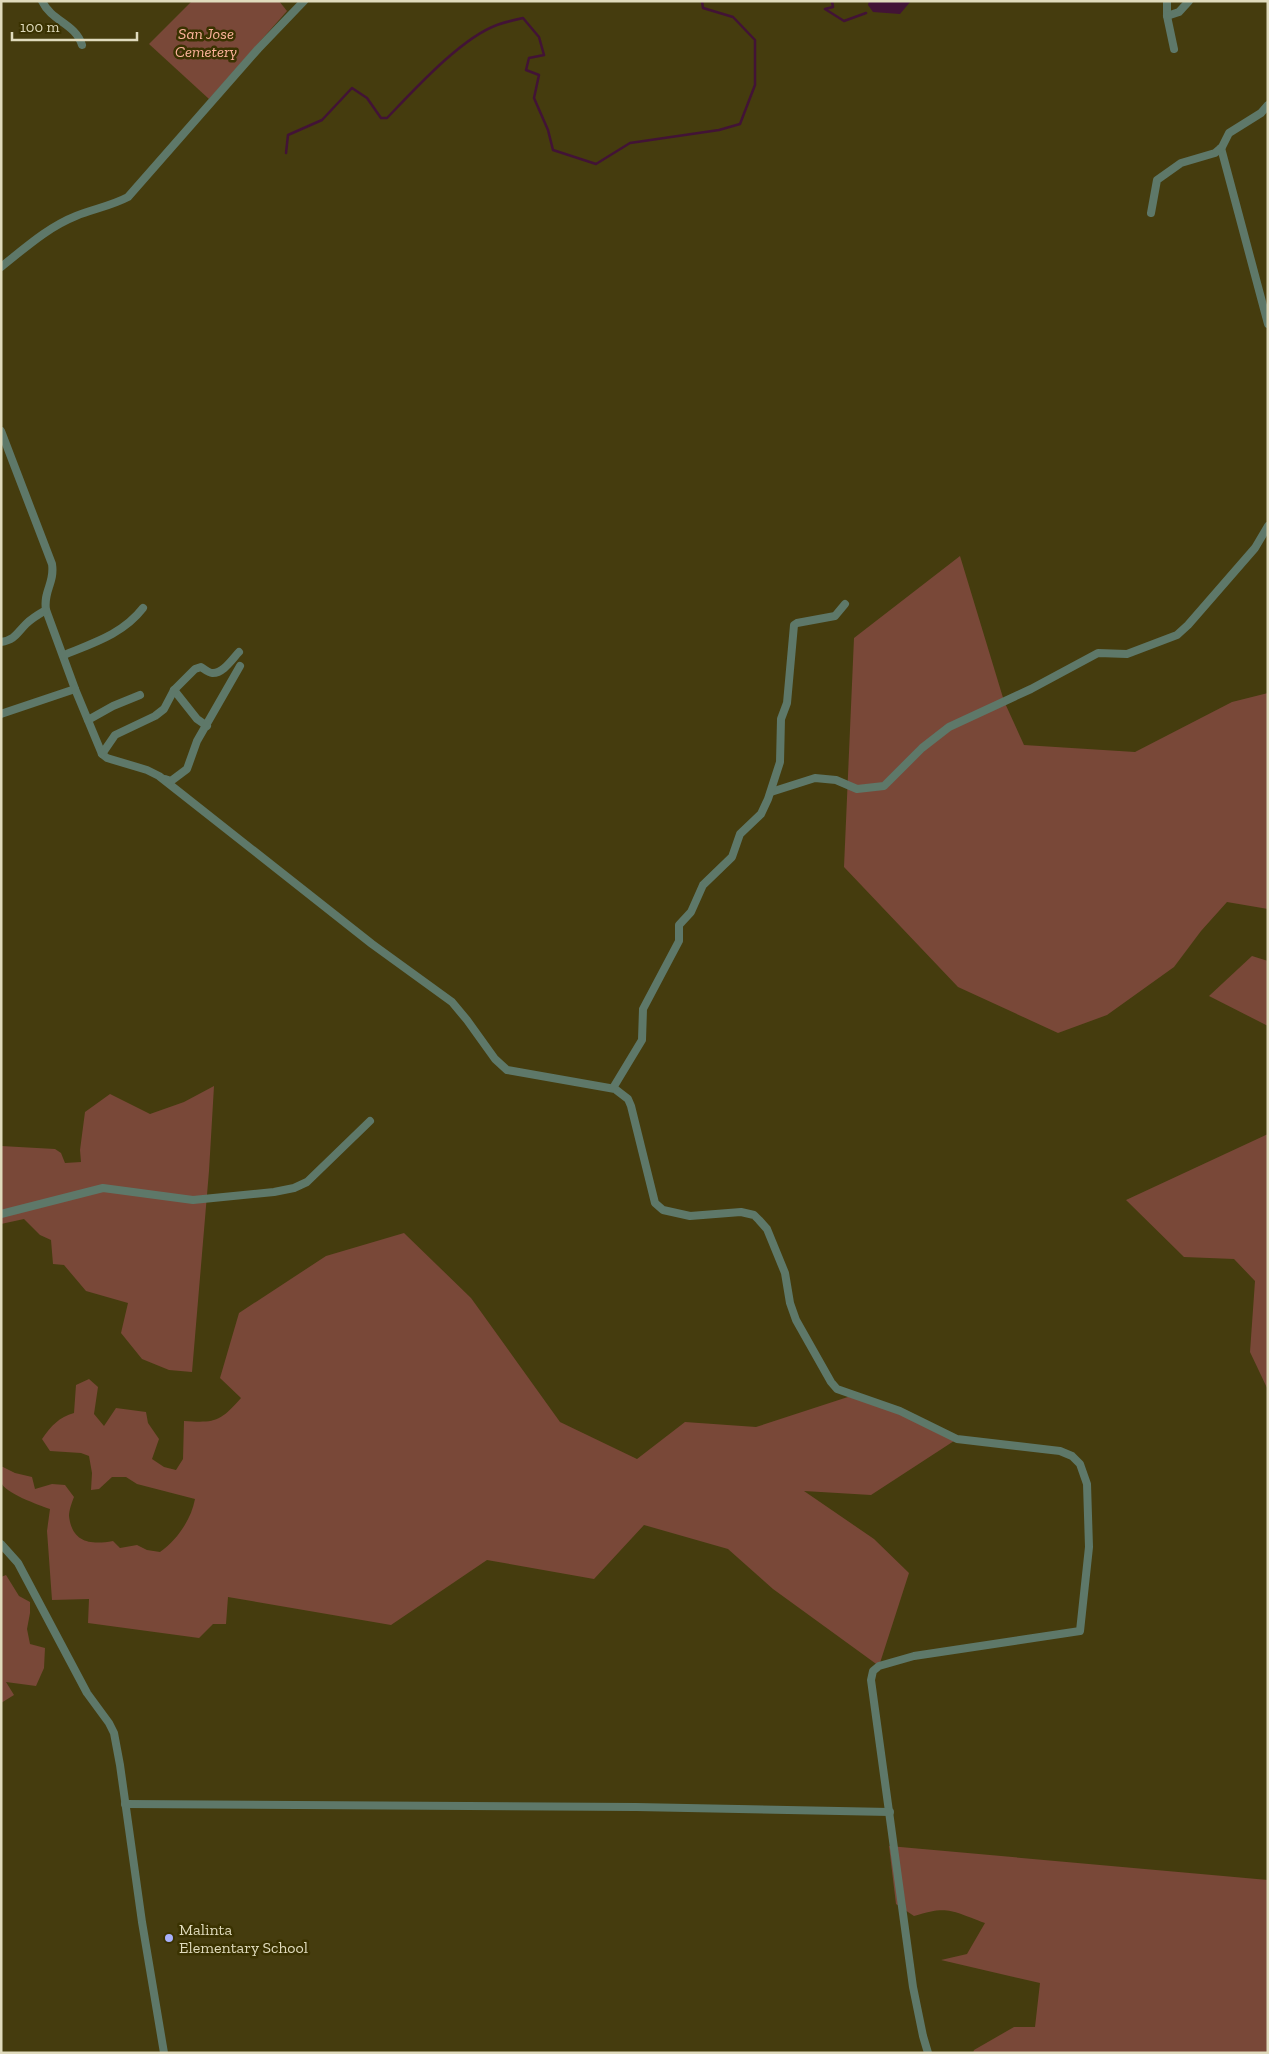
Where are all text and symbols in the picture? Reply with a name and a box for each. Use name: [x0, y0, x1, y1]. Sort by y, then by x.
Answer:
scale bar: [12, 10, 138, 42]
text: 100 m: [20, 18, 59, 36]
park label: San Jose Cemetery: [175, 24, 238, 61]
place label: Malinta Elementary School: [179, 1920, 308, 1957]
marker: Malinta Elementary School: [163, 1932, 175, 1944]

